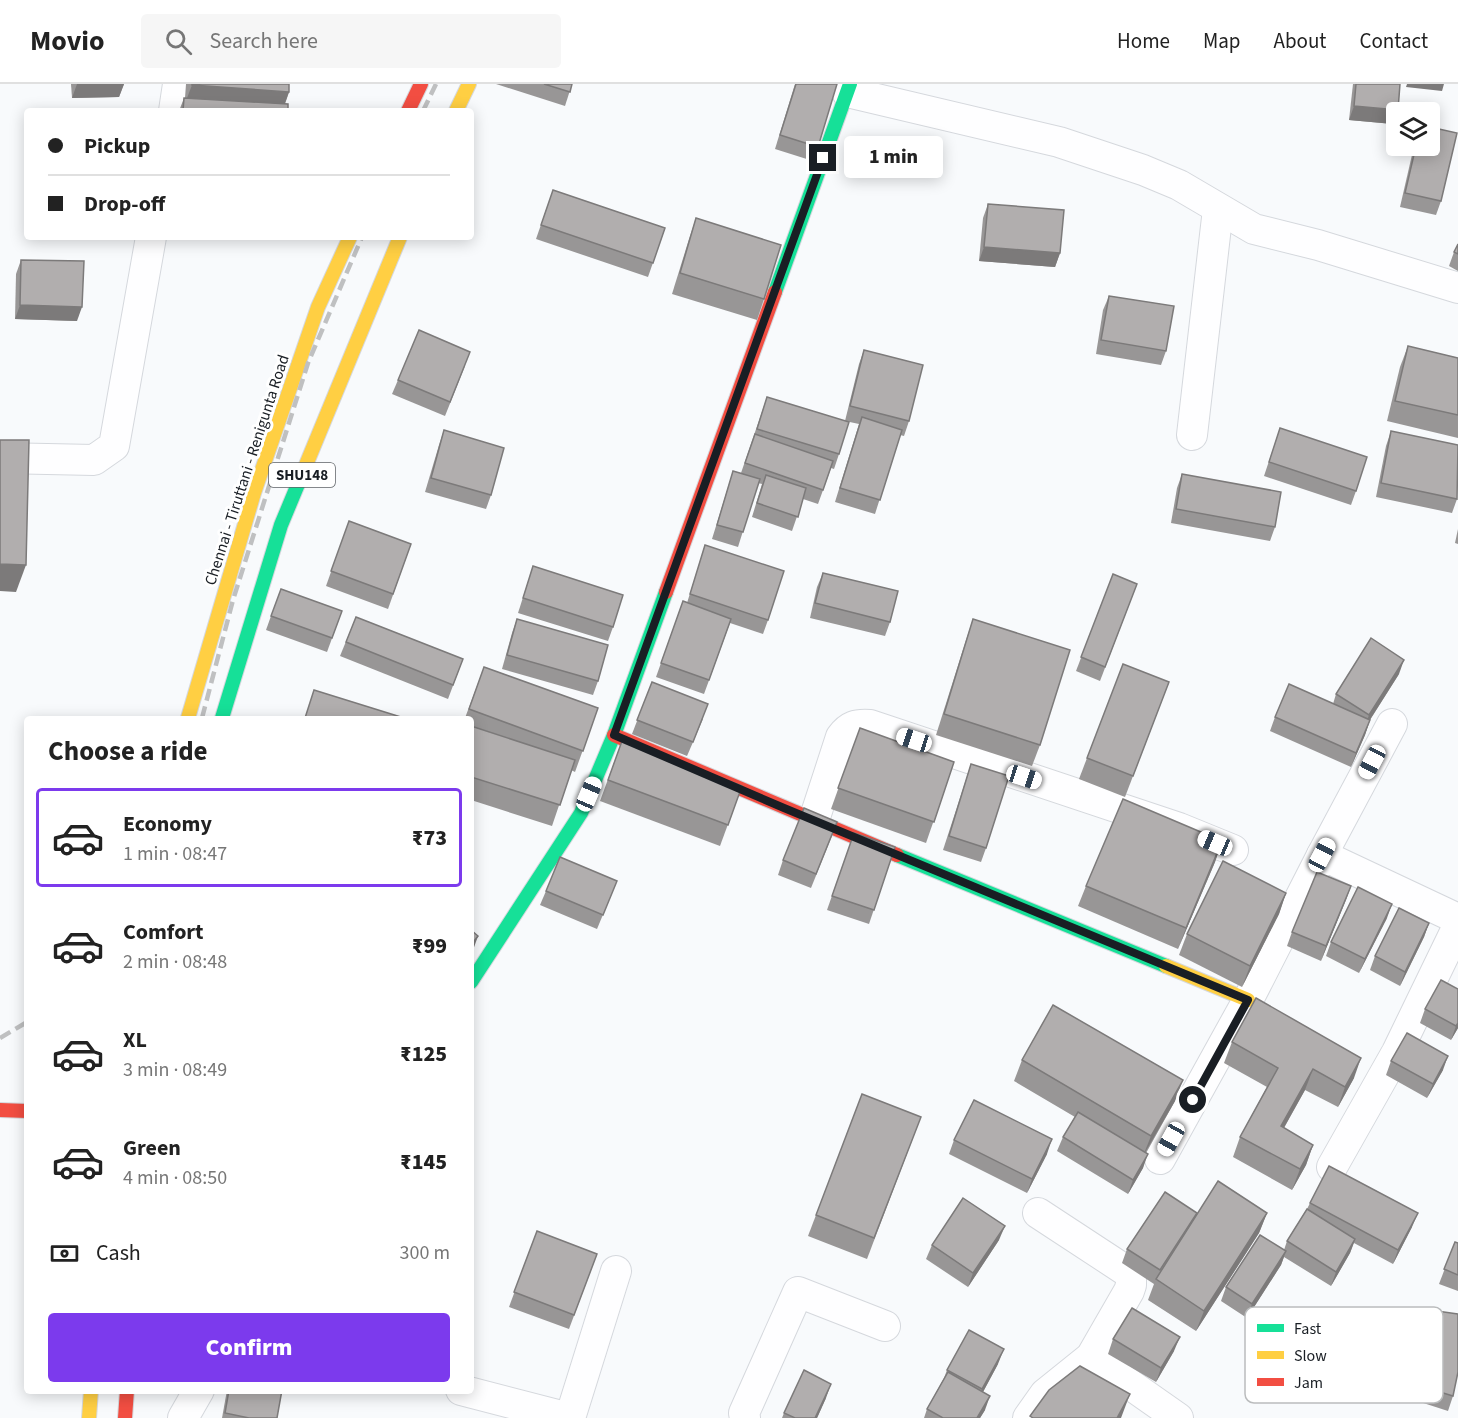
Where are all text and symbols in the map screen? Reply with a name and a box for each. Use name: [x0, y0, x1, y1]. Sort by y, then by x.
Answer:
search box: [141, 14, 561, 68]
text: Movio: [30, 21, 105, 61]
icon: search: [162, 25, 195, 58]
text: Search here: [210, 25, 318, 57]
text: Home: [1117, 26, 1170, 56]
text: Map: [1203, 26, 1241, 56]
text: About: [1274, 26, 1326, 56]
text: Contact: [1359, 26, 1428, 56]
map controls: [1386, 102, 1440, 156]
button: layers: [1386, 102, 1440, 156]
text: Pickup: [84, 130, 150, 162]
callout: 1 min: [844, 137, 943, 179]
text: 1 min: [869, 143, 918, 171]
route end: [809, 144, 836, 171]
text: Drop-off: [84, 188, 165, 220]
street label: Chennai - Tiruttani - Renigunta Road: [199, 352, 295, 588]
road number: SHU148: [269, 463, 335, 487]
car: [894, 726, 934, 754]
text: Choose a ride: [48, 732, 208, 771]
car: [1356, 742, 1388, 782]
car: [1004, 763, 1044, 791]
car: [574, 774, 604, 814]
text: Economy: [123, 808, 212, 840]
icon: car: [51, 811, 105, 865]
text: ₹73: [412, 822, 447, 854]
car: [1195, 828, 1235, 858]
car: [1306, 835, 1338, 875]
text: 1 min · 08:47: [123, 840, 227, 868]
text: Comfort: [123, 916, 204, 948]
icon: car: [51, 919, 105, 973]
text: ₹99: [412, 930, 447, 962]
text: 2 min · 08:48: [123, 948, 227, 976]
text: XL: [123, 1024, 147, 1056]
icon: car: [51, 1027, 105, 1081]
text: ₹125: [400, 1038, 447, 1070]
text: 3 min · 08:49: [123, 1056, 227, 1084]
route start: [1179, 1086, 1206, 1113]
car: [1154, 1119, 1188, 1159]
text: Green: [123, 1132, 181, 1164]
icon: car: [51, 1135, 105, 1189]
text: ₹145: [400, 1146, 447, 1178]
text: 4 min · 08:50: [123, 1164, 227, 1192]
icon: cash: [48, 1237, 81, 1270]
text: Cash: [96, 1237, 141, 1269]
text: 300 m: [400, 1239, 450, 1267]
legend: [1245, 1307, 1443, 1403]
button: Confirm: [48, 1313, 450, 1382]
text: Fast: [1294, 1318, 1322, 1340]
text: Slow: [1294, 1345, 1327, 1367]
text: Jam: [1294, 1372, 1323, 1394]

